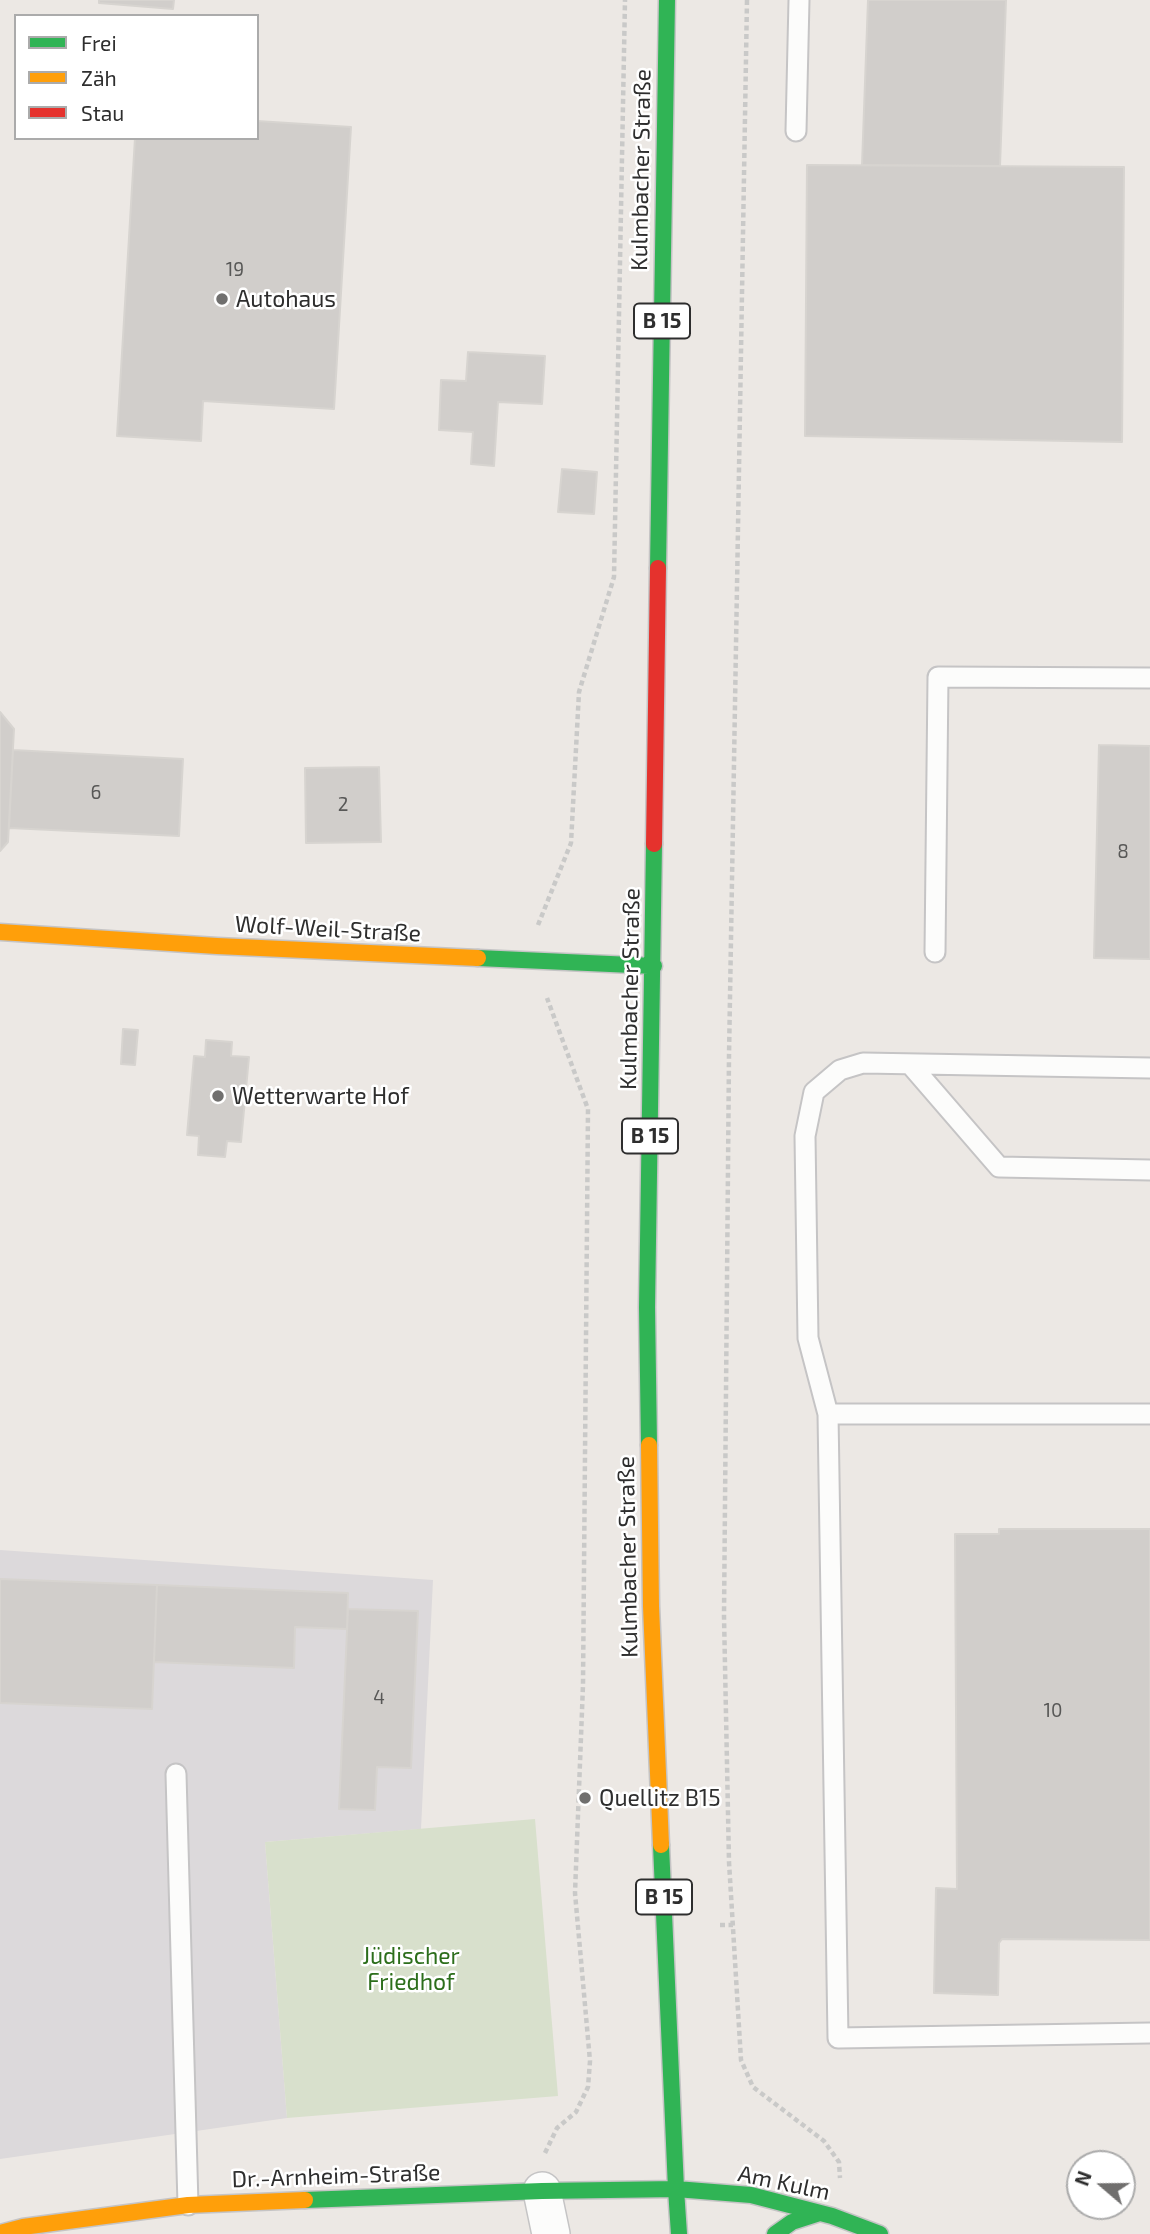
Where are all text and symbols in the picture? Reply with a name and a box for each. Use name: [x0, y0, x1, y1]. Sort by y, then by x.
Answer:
legend: [14, 14, 259, 140]
text: Frei: [81, 30, 117, 55]
text: Zäh: [81, 65, 117, 90]
street label: Kulmbacher Straße: [625, 69, 657, 271]
text: Stau: [81, 100, 124, 125]
house number: 19: [226, 259, 244, 281]
place label: Autohaus: [236, 285, 336, 313]
marker: Autohaus: [214, 291, 230, 307]
road number: B 15: [634, 304, 690, 338]
house number: 6: [91, 782, 101, 804]
house number: 2: [338, 794, 348, 816]
house number: 8: [1117, 841, 1129, 863]
street label: Kulmbacher Straße: [614, 888, 646, 1090]
street label: Wolf-Weil-Straße: [234, 910, 422, 948]
place label: Wetterwarte Hof: [232, 1082, 409, 1110]
marker: Wetterwarte Hof: [210, 1088, 226, 1104]
road number: B 15: [622, 1118, 678, 1154]
street label: Kulmbacher Straße: [612, 1456, 644, 1658]
house number: 4: [373, 1687, 385, 1709]
house number: 10: [1043, 1700, 1063, 1722]
place label: Quellitz B15: [599, 1784, 721, 1812]
marker: Quellitz B15: [577, 1790, 593, 1806]
road number: B 15: [636, 1880, 692, 1914]
park label: Jüdischer Friedhof: [362, 1942, 460, 1996]
north arrow: [1066, 2150, 1136, 2220]
street label: Dr.-Arnheim-Straße: [231, 2159, 441, 2193]
street label: Am Kulm: [736, 2160, 832, 2206]
text: N: [1070, 2168, 1096, 2189]

